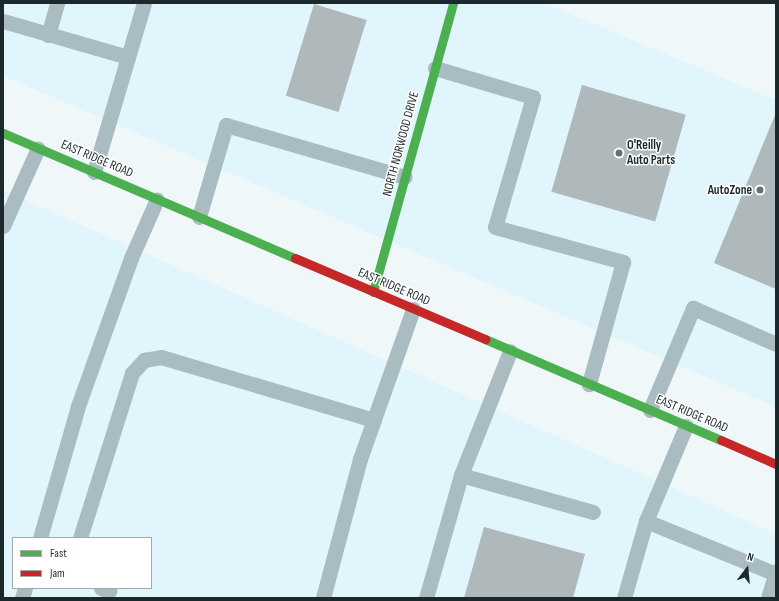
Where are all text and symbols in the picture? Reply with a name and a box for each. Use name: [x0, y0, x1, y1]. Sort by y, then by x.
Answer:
street label: NORTH NORWOOD DRIVE: [380, 90, 422, 198]
street label: EAST RIDGE ROAD: [59, 137, 135, 181]
place label: O'Reilly Auto Parts: [627, 138, 675, 169]
marker: O'Reilly Auto Parts: [614, 148, 624, 158]
place label: AutoZone: [708, 182, 752, 198]
marker: AutoZone: [755, 185, 765, 195]
street label: EAST RIDGE ROAD: [356, 265, 432, 309]
street label: EAST RIDGE ROAD: [654, 392, 730, 436]
legend: [12, 537, 152, 589]
text: Fast: [50, 546, 67, 561]
north arrow: [727, 549, 767, 589]
text: N: [746, 550, 755, 564]
text: Jam: [50, 566, 65, 581]

